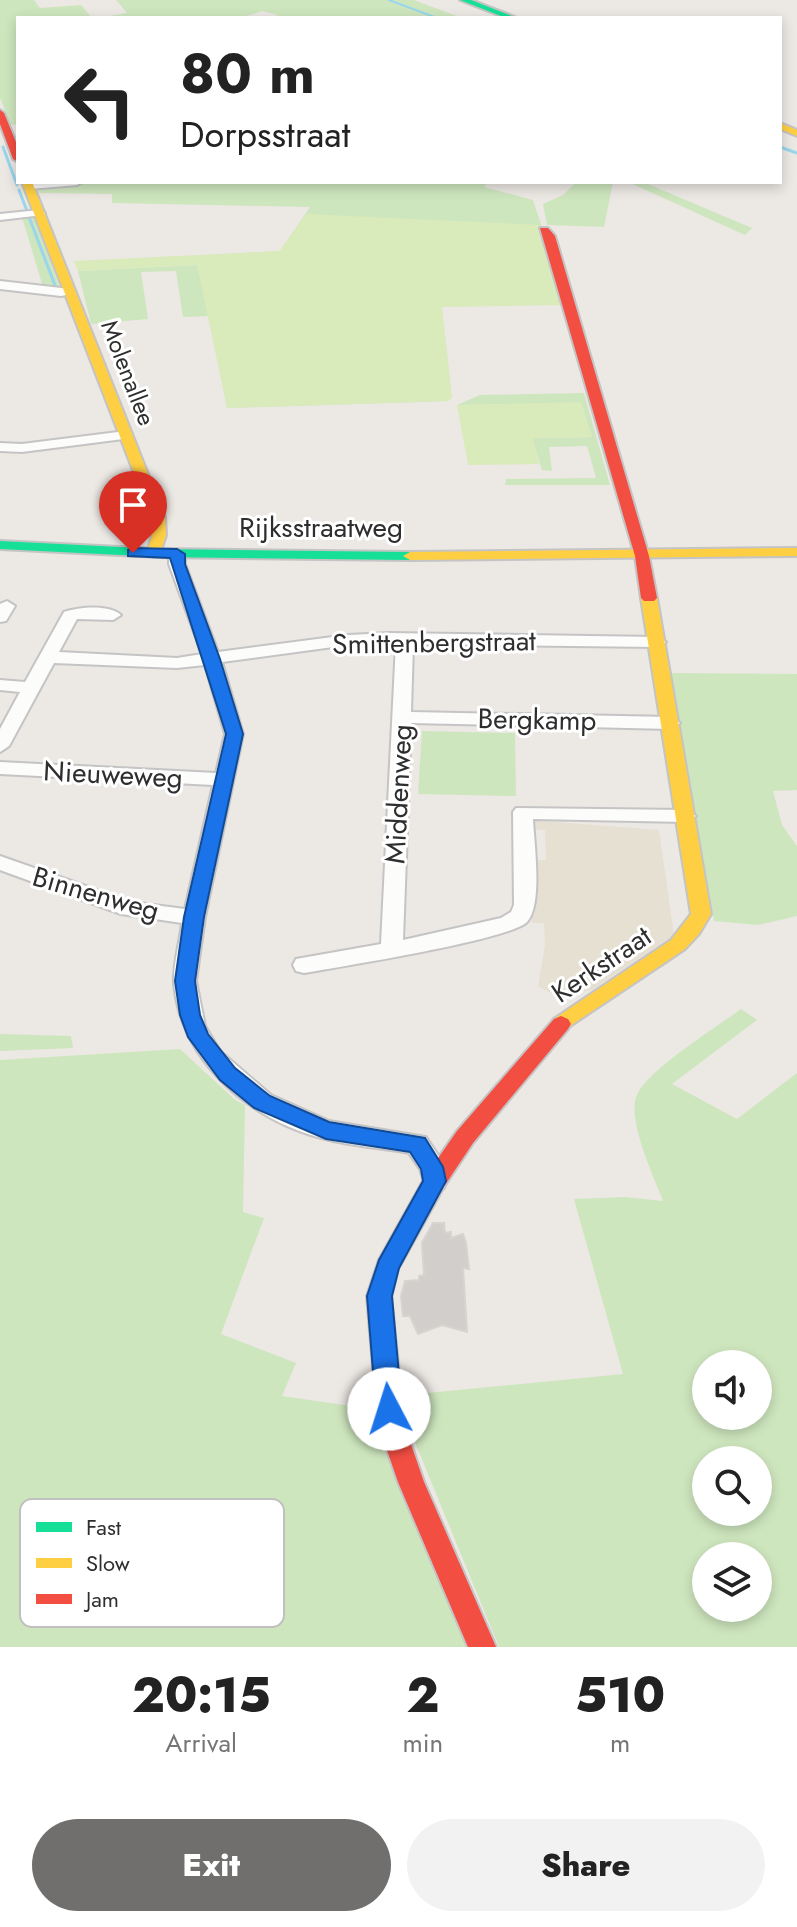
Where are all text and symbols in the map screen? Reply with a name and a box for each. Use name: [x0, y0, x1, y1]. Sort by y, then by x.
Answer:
text: 80 m: [180, 33, 315, 114]
icon: left: [48, 48, 152, 152]
text: Dorpsstraat: [180, 108, 350, 160]
street label: Molenallee: [92, 315, 165, 431]
pin: [99, 471, 167, 553]
icon: arrive: [111, 483, 155, 527]
street label: Rijksstraatweg: [239, 507, 403, 548]
street label: Smittenbergstraat: [332, 620, 537, 665]
street label: Bergkamp: [477, 698, 597, 741]
street label: Middenweg: [374, 723, 423, 865]
street label: Nieuweweg: [42, 750, 184, 799]
street label: Binnenweg: [28, 856, 164, 931]
street label: Kerkstraat: [543, 916, 660, 1013]
map controls: [692, 1350, 772, 1622]
button: sound: [692, 1350, 772, 1430]
position arrow: [347, 1367, 431, 1451]
button: search: [692, 1446, 772, 1526]
legend: [20, 1499, 284, 1627]
text: Fast: [86, 1511, 122, 1543]
button: layers: [692, 1542, 772, 1622]
text: Slow: [86, 1547, 130, 1579]
text: Jam: [83, 1583, 119, 1615]
text: 20:15: [132, 1661, 271, 1730]
text: 2: [406, 1661, 439, 1730]
text: 510: [575, 1661, 665, 1730]
text: Arrival: [165, 1724, 237, 1762]
text: min: [402, 1724, 443, 1762]
text: m: [610, 1724, 630, 1762]
button: Exit: [32, 1819, 391, 1911]
button: Share: [407, 1819, 765, 1911]

